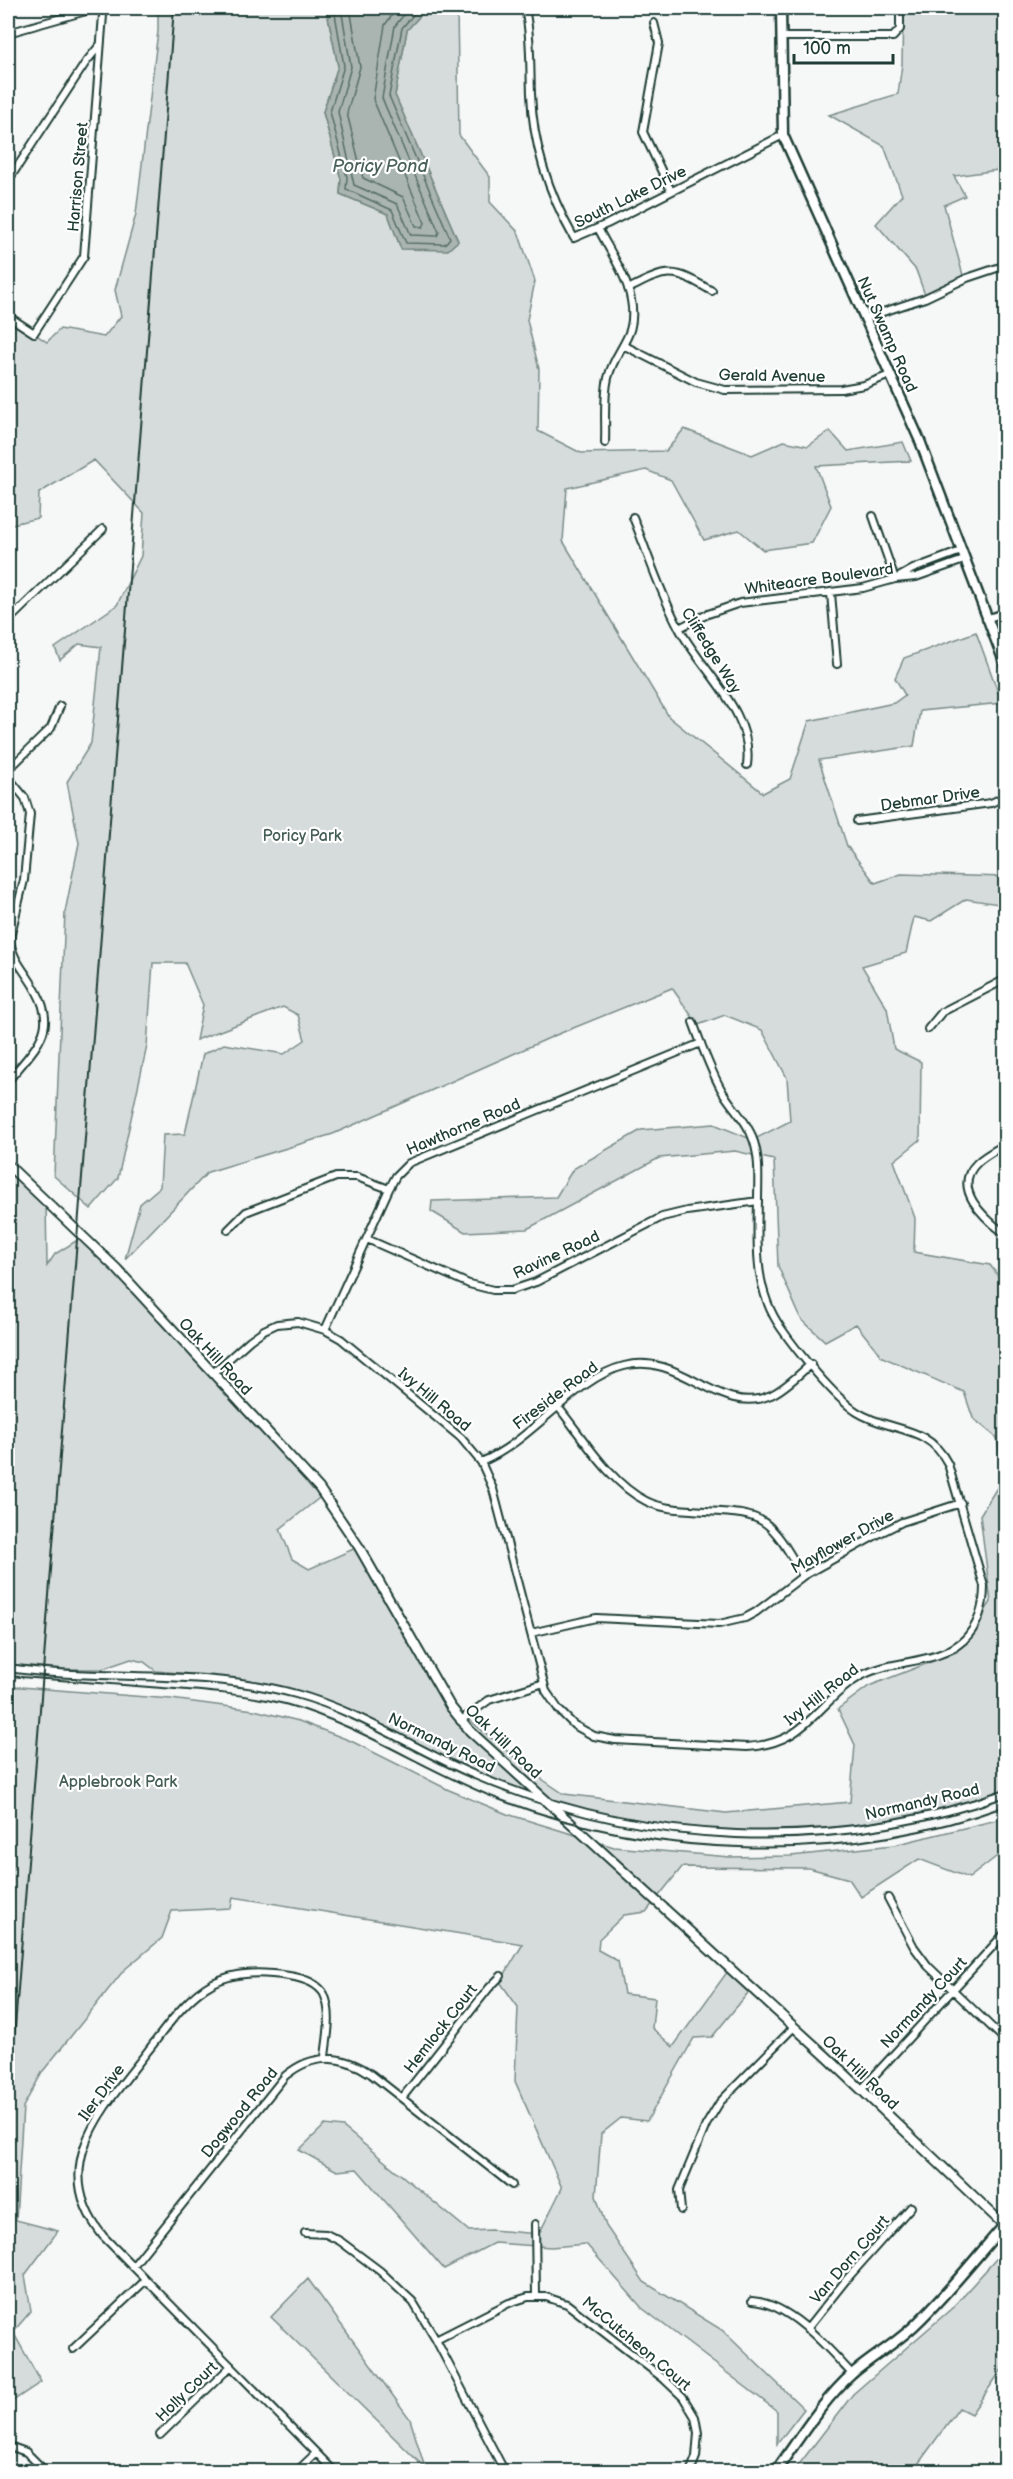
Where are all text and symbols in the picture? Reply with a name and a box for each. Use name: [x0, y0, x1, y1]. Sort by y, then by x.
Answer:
scale bar: [794, 27, 893, 65]
text: 100 m: [803, 38, 851, 59]
street label: Harrison Street: [64, 121, 93, 233]
water label: Poricy Pond: [332, 156, 428, 177]
street label: South Lake Drive: [571, 162, 690, 233]
street label: Nut Swamp Road: [853, 274, 921, 395]
street label: Gerald Avenue: [718, 366, 826, 387]
street label: Whiteacre Boulevard: [744, 560, 895, 599]
street label: Cliffedge Way: [677, 604, 745, 698]
street label: Debmar Drive: [879, 783, 982, 816]
park label: Poricy Park: [262, 827, 342, 846]
street label: Hawthorne Road: [404, 1095, 523, 1160]
street label: Ravine Road: [510, 1227, 603, 1284]
street label: Oak Hill Road: [174, 1314, 256, 1400]
street label: Fireside Road: [510, 1358, 602, 1434]
street label: Ivy Hill Road: [394, 1364, 474, 1436]
street label: Mayflower Drive: [788, 1506, 898, 1578]
street label: Ivy Hill Road: [781, 1660, 863, 1730]
street label: Oak Hill Road: [461, 1701, 545, 1783]
street label: Normandy Road: [385, 1709, 498, 1777]
park label: Applebrook Park: [59, 1773, 177, 1792]
street label: Normandy Road: [863, 1780, 981, 1825]
street label: Normandy Court: [877, 1953, 971, 2053]
street label: Hemlock Court: [401, 1981, 482, 2077]
street label: Oak Hill Road: [818, 2032, 902, 2114]
street label: Iler Drive: [75, 2060, 129, 2125]
street label: Dogwood Road: [198, 2064, 282, 2162]
street label: Van Dorn Court: [807, 2212, 894, 2308]
street label: McCutcheon Court: [578, 2293, 694, 2395]
street label: Holly Court: [152, 2358, 222, 2426]

